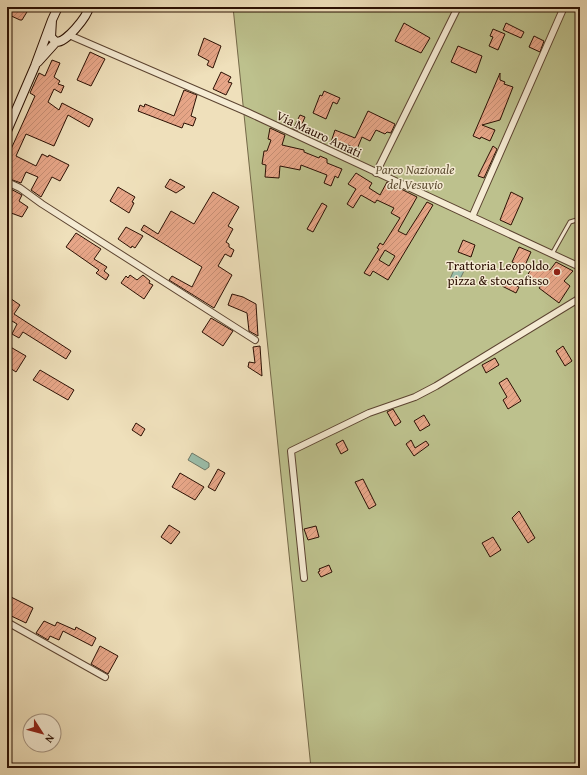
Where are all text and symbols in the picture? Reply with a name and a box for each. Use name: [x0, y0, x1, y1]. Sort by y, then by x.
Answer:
street label: Via Mauro Amati: [273, 106, 365, 162]
park label: Parco Nazionale del Vesuvio: [374, 160, 455, 194]
place label: Trattoria Leopoldo pizza & stoccafisso: [447, 256, 549, 290]
marker: Trattoria Leopoldo pizza & stoccafisso: [552, 267, 562, 277]
north arrow: [22, 713, 62, 753]
text: N: [41, 731, 59, 747]

